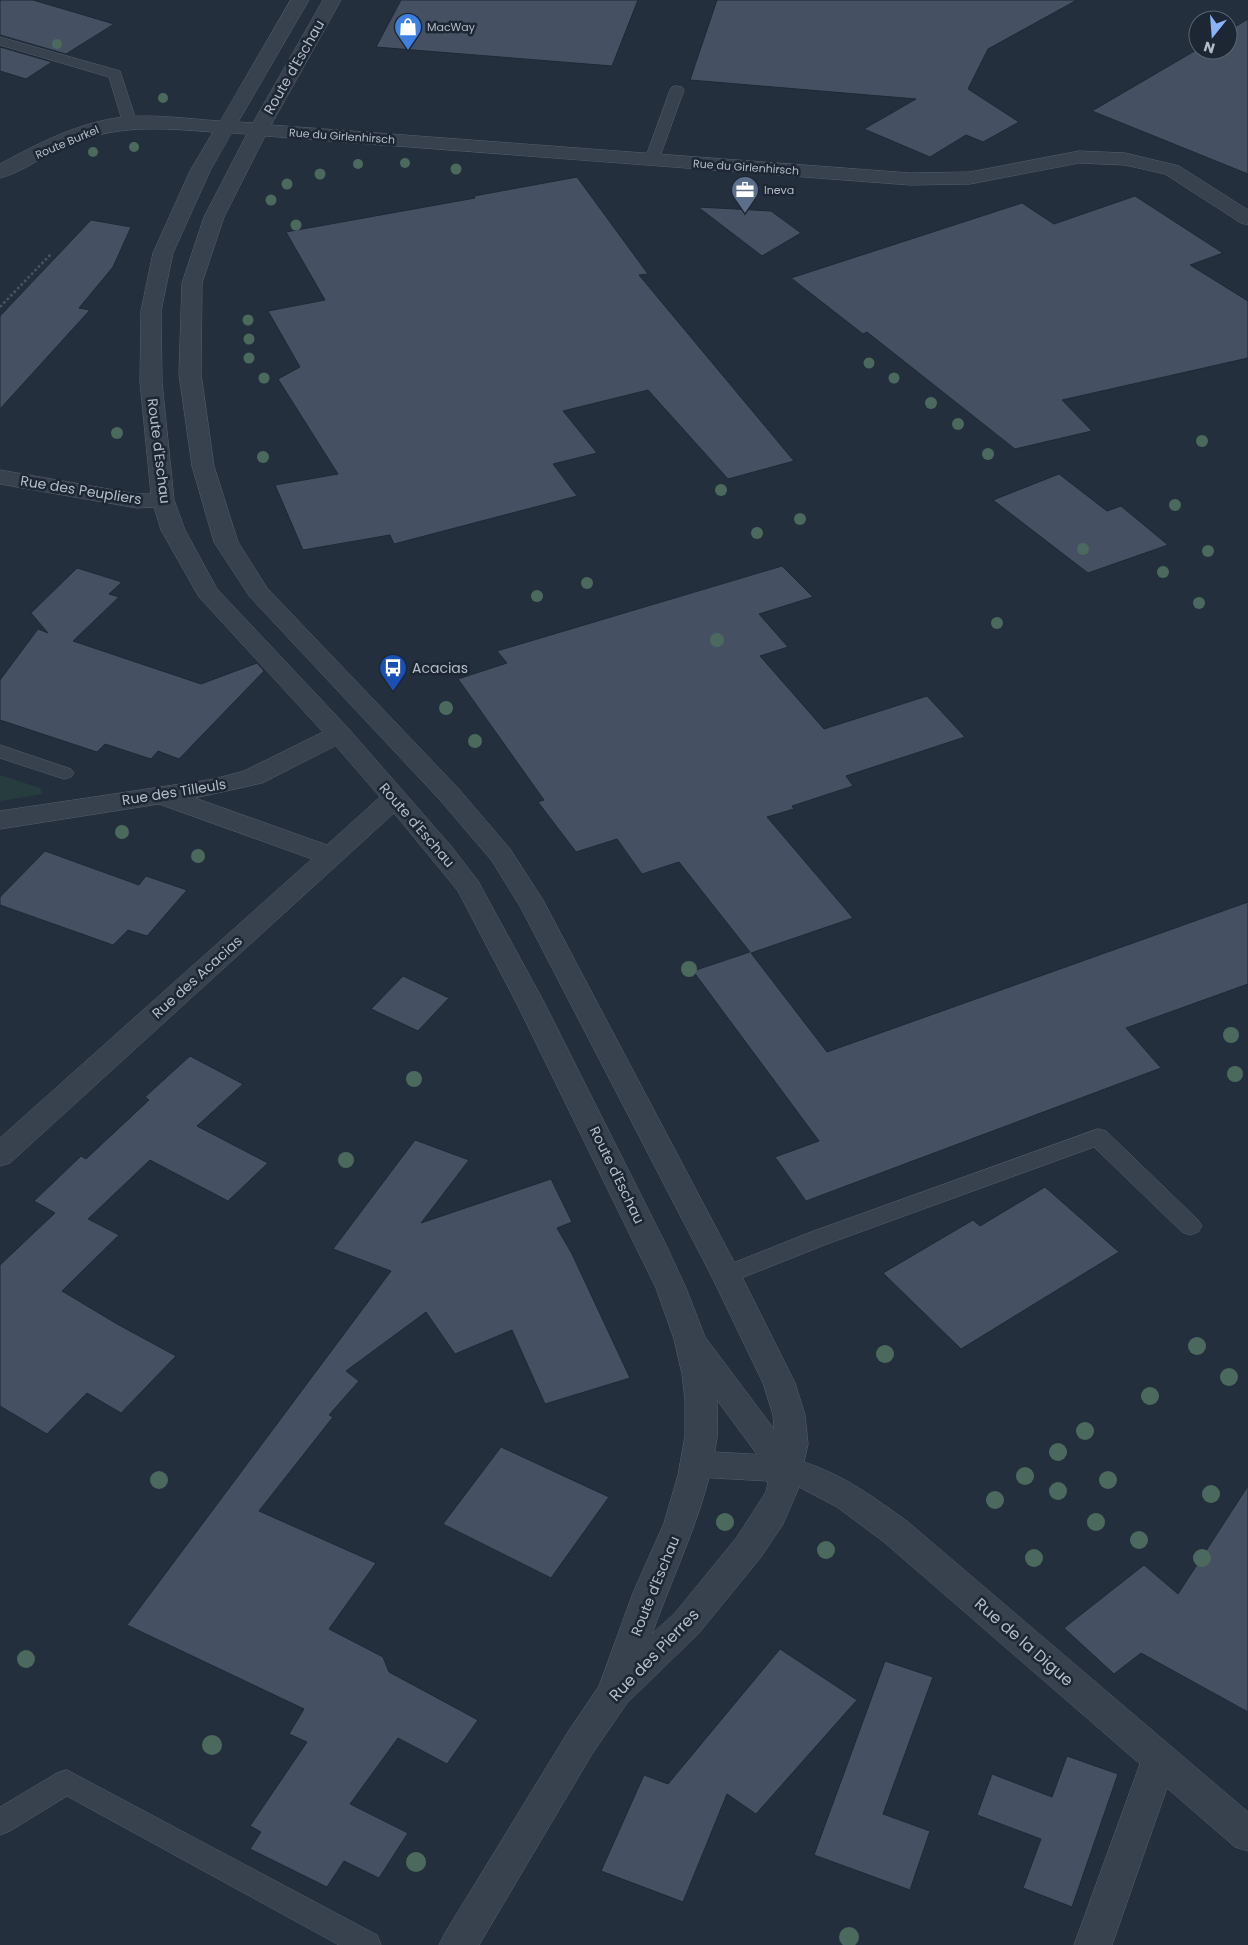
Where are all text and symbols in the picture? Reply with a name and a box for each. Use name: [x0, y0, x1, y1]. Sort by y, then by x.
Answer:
north arrow: [1188, 10, 1238, 60]
shop icon: MacWay: [393, 12, 423, 51]
street label: Route d'Eschau: [259, 16, 329, 118]
place label: MacWay: [427, 19, 476, 35]
text: N: [1201, 36, 1217, 59]
street label: Route Burkel: [33, 121, 101, 163]
street label: Rue du Girlenhirsch: [289, 124, 395, 148]
street label: Rue du Girlenhirsch: [693, 155, 799, 179]
office icon: Ineva: [730, 175, 760, 214]
place label: Ineva: [764, 182, 794, 198]
street label: Route d'Eschau: [143, 397, 175, 505]
street label: Rue des Peupliers: [19, 471, 143, 509]
bus stop icon: Acacias: [378, 653, 408, 692]
place label: Acacias: [412, 658, 468, 678]
street label: Rue des Tilleuls: [120, 774, 228, 810]
street label: Route d'Eschau: [375, 778, 459, 872]
street label: Rue des Acacias: [148, 931, 246, 1023]
street label: Route d'Eschau: [585, 1123, 649, 1227]
street label: Route d'Eschau: [626, 1533, 684, 1639]
street label: Rue de la Digue: [970, 1593, 1079, 1692]
street label: Rue des Pierres: [604, 1604, 704, 1706]

